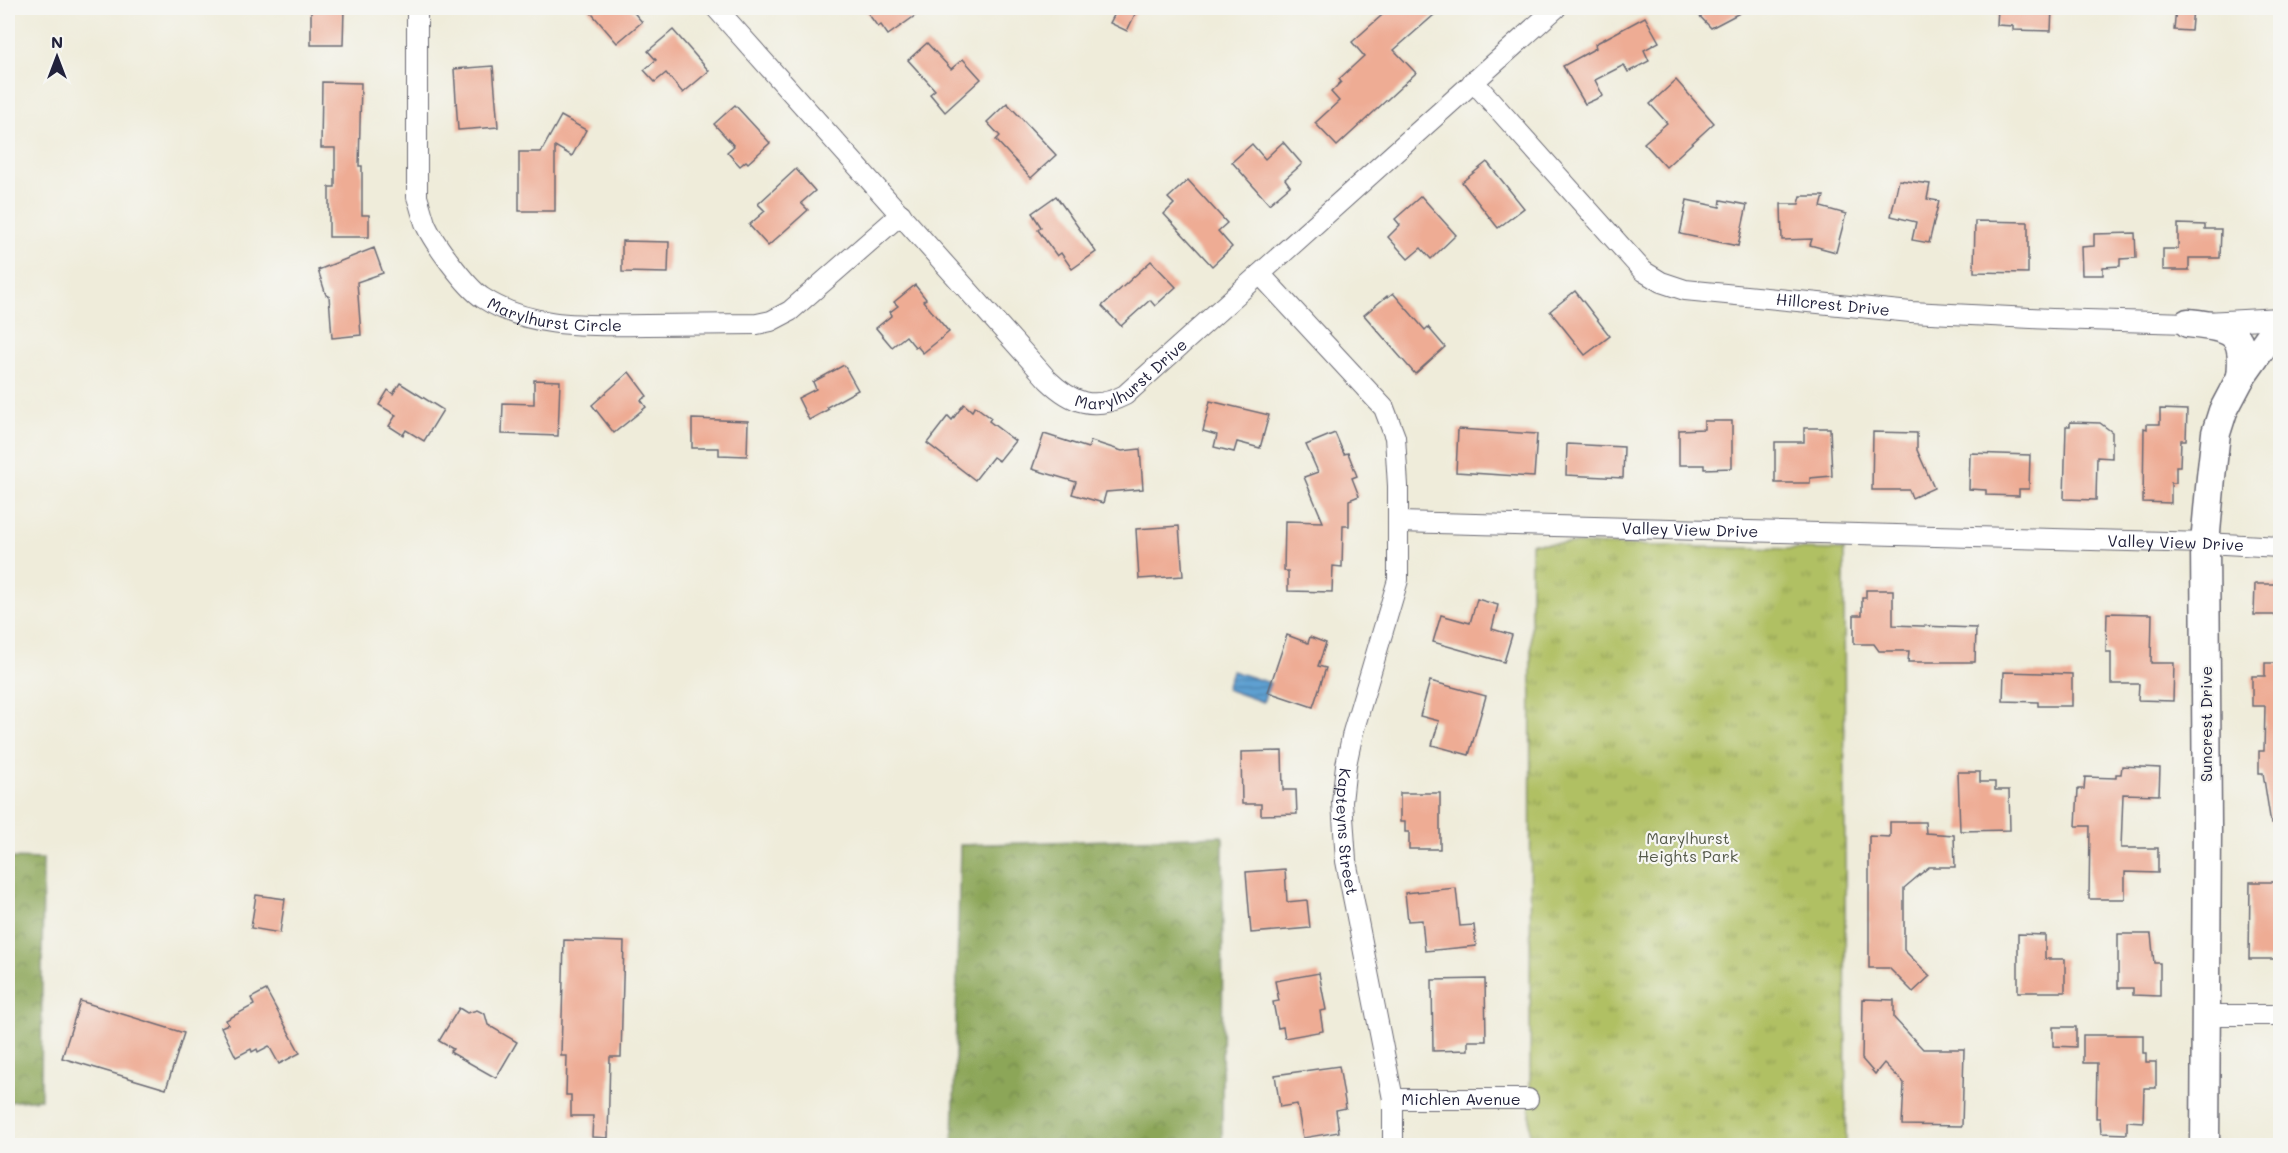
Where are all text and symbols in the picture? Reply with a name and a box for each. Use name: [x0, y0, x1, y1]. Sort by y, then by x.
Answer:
north arrow: [27, 27, 87, 87]
text: N: [51, 31, 63, 52]
street label: Hillcrest Drive: [1775, 288, 1891, 320]
street label: Marylhurst Circle: [484, 292, 622, 335]
street label: Marylhurst Drive: [1073, 333, 1191, 414]
street label: Valley View Drive: [1621, 517, 1759, 541]
street label: Valley View Drive: [2107, 529, 2245, 555]
street label: Suncrest Drive: [2195, 666, 2216, 782]
street label: Kapteyns Street: [1332, 767, 1363, 897]
park label: Marylhurst Heights Park: [1638, 827, 1738, 866]
street label: Michlen Avenue: [1401, 1088, 1521, 1109]

